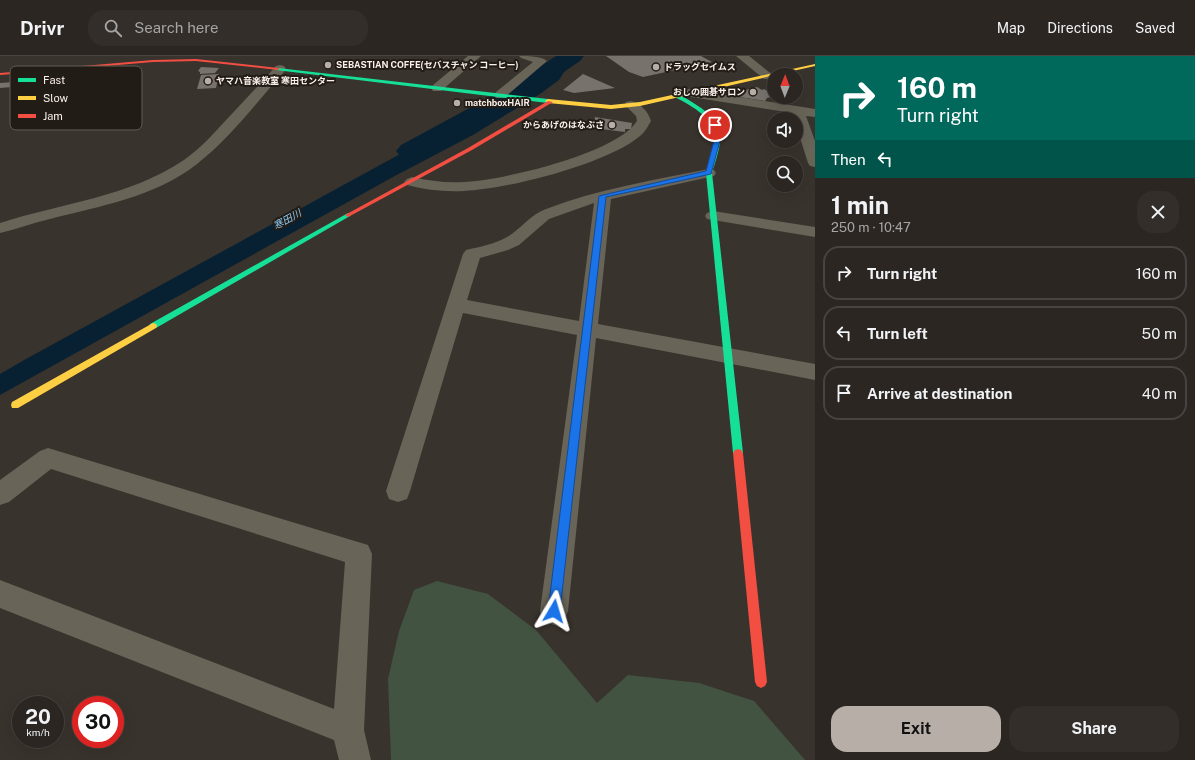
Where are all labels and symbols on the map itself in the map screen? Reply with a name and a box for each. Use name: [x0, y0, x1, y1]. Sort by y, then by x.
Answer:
place label: SEBASTIAN COFFE(セバスチャン コーヒー): [336, 59, 519, 70]
marker: SEBASTIAN COFFE(セバスチャン コーヒー): [323, 60, 333, 70]
place label: ドラッグセイムス: [664, 61, 736, 72]
marker: ドラッグセイムス: [651, 62, 661, 72]
legend: [10, 66, 142, 130]
north arrow: [767, 68, 803, 104]
text: Fast: [43, 74, 65, 86]
place label: ヤマハ音楽教室 寒田センター: [216, 75, 335, 86]
marker: ヤマハ音楽教室 寒田センター: [203, 76, 213, 86]
place label: おしの囲碁サロン: [673, 86, 745, 97]
marker: おしの囲碁サロン: [748, 87, 758, 97]
text: Slow: [43, 92, 69, 104]
place label: matchboxHAIR: [465, 97, 530, 108]
marker: matchboxHAIR: [452, 98, 462, 108]
pin: [698, 108, 732, 142]
text: Jam: [43, 110, 63, 122]
place label: からあげのはなぶさ: [523, 119, 604, 130]
marker: からあげのはなぶさ: [607, 120, 617, 130]
water label: 寒田川: [271, 206, 304, 232]
position arrow: [533, 590, 575, 632]
speed limit sign: 30: [72, 696, 124, 748]

